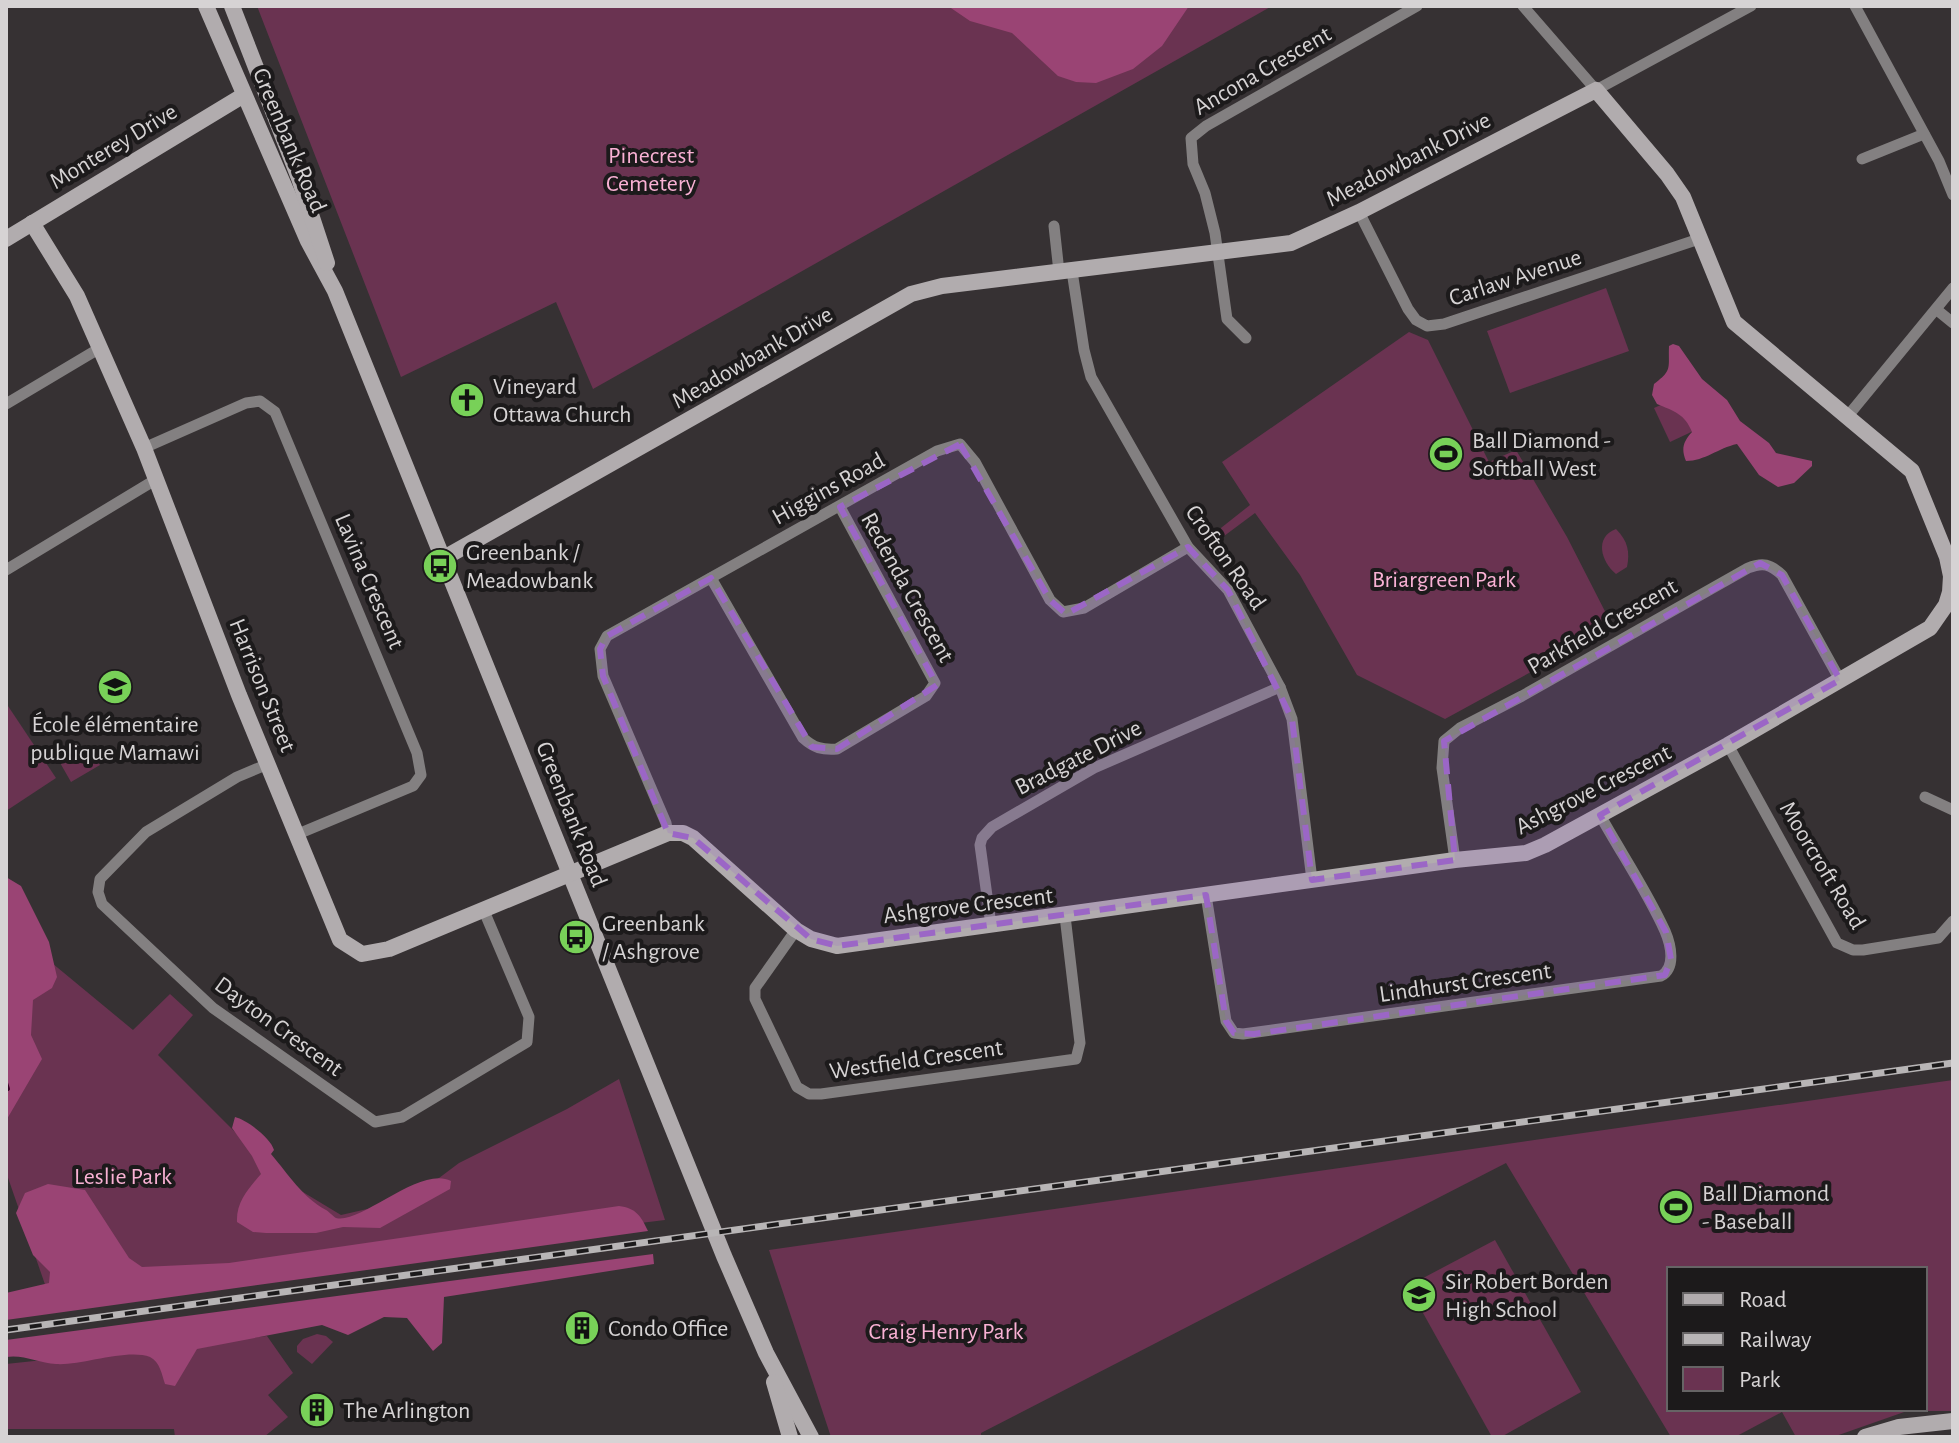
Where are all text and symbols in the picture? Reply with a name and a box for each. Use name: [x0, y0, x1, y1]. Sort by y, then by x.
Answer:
street label: Ancona Crescent: [1190, 22, 1336, 120]
street label: Greenbank Road: [248, 65, 330, 216]
street label: Monterey Drive: [46, 100, 181, 194]
street label: Meadowbank Drive: [1322, 108, 1495, 212]
park label: Pinecrest Cemetery: [606, 144, 696, 196]
street label: Carlaw Avenue: [1446, 245, 1585, 311]
street label: Meadowbank Drive: [668, 302, 837, 414]
place label: Vineyard Ottawa Church: [493, 375, 632, 427]
church icon: Vineyard Ottawa Church: [448, 381, 486, 419]
place label: Ball Diamond - Softball West: [1472, 429, 1611, 481]
sports icon: Ball Diamond - Softball West: [1427, 435, 1465, 473]
street label: Higgins Road: [768, 448, 889, 530]
street label: Crofton Road: [1181, 501, 1270, 614]
street label: Redenda Crescent: [856, 509, 958, 667]
street label: Lavina Crescent: [330, 510, 408, 653]
place label: Greenbank / Meadowbank: [466, 541, 593, 593]
bus stop icon: Greenbank / Meadowbank: [421, 547, 459, 585]
park label: Briargreen Park: [1372, 568, 1516, 592]
street label: Parkfield Crescent: [1524, 574, 1682, 679]
street label: Harrison Street: [224, 615, 300, 756]
school or university icon: École élémentaire publique Mamawi: [96, 668, 134, 706]
place label: École élémentaire publique Mamawi: [30, 711, 200, 765]
street label: Bradgate Drive: [1011, 716, 1146, 800]
street label: Greenbank Road: [531, 738, 611, 890]
street label: Ashgrove Crescent: [1512, 740, 1675, 839]
street label: Moorcroft Road: [1775, 797, 1870, 934]
street label: Ashgrove Crescent: [882, 884, 1055, 928]
place label: Greenbank / Ashgrove: [602, 912, 705, 964]
bus stop icon: Greenbank / Ashgrove: [557, 918, 595, 956]
street label: Lindhurst Crescent: [1378, 959, 1553, 1007]
street label: Dayton Crescent: [210, 972, 347, 1081]
street label: Westfield Crescent: [828, 1036, 1005, 1084]
park label: Leslie Park: [74, 1165, 172, 1189]
place label: Ball Diamond - Baseball: [1702, 1182, 1830, 1234]
sports icon: Ball Diamond - Baseball: [1657, 1188, 1695, 1226]
legend: [1667, 1267, 1927, 1411]
place label: Sir Robert Borden High School: [1445, 1270, 1609, 1322]
school or university icon: Sir Robert Borden High School: [1400, 1276, 1438, 1314]
text: Road: [1739, 1288, 1787, 1312]
building icon: Condo Office: [563, 1309, 601, 1347]
place label: Condo Office: [608, 1317, 728, 1341]
park label: Craig Henry Park: [869, 1320, 1023, 1344]
text: Railway: [1739, 1328, 1811, 1352]
text: Park: [1739, 1368, 1780, 1392]
building icon: The Arlington: [298, 1391, 336, 1429]
place label: The Arlington: [343, 1399, 471, 1423]

